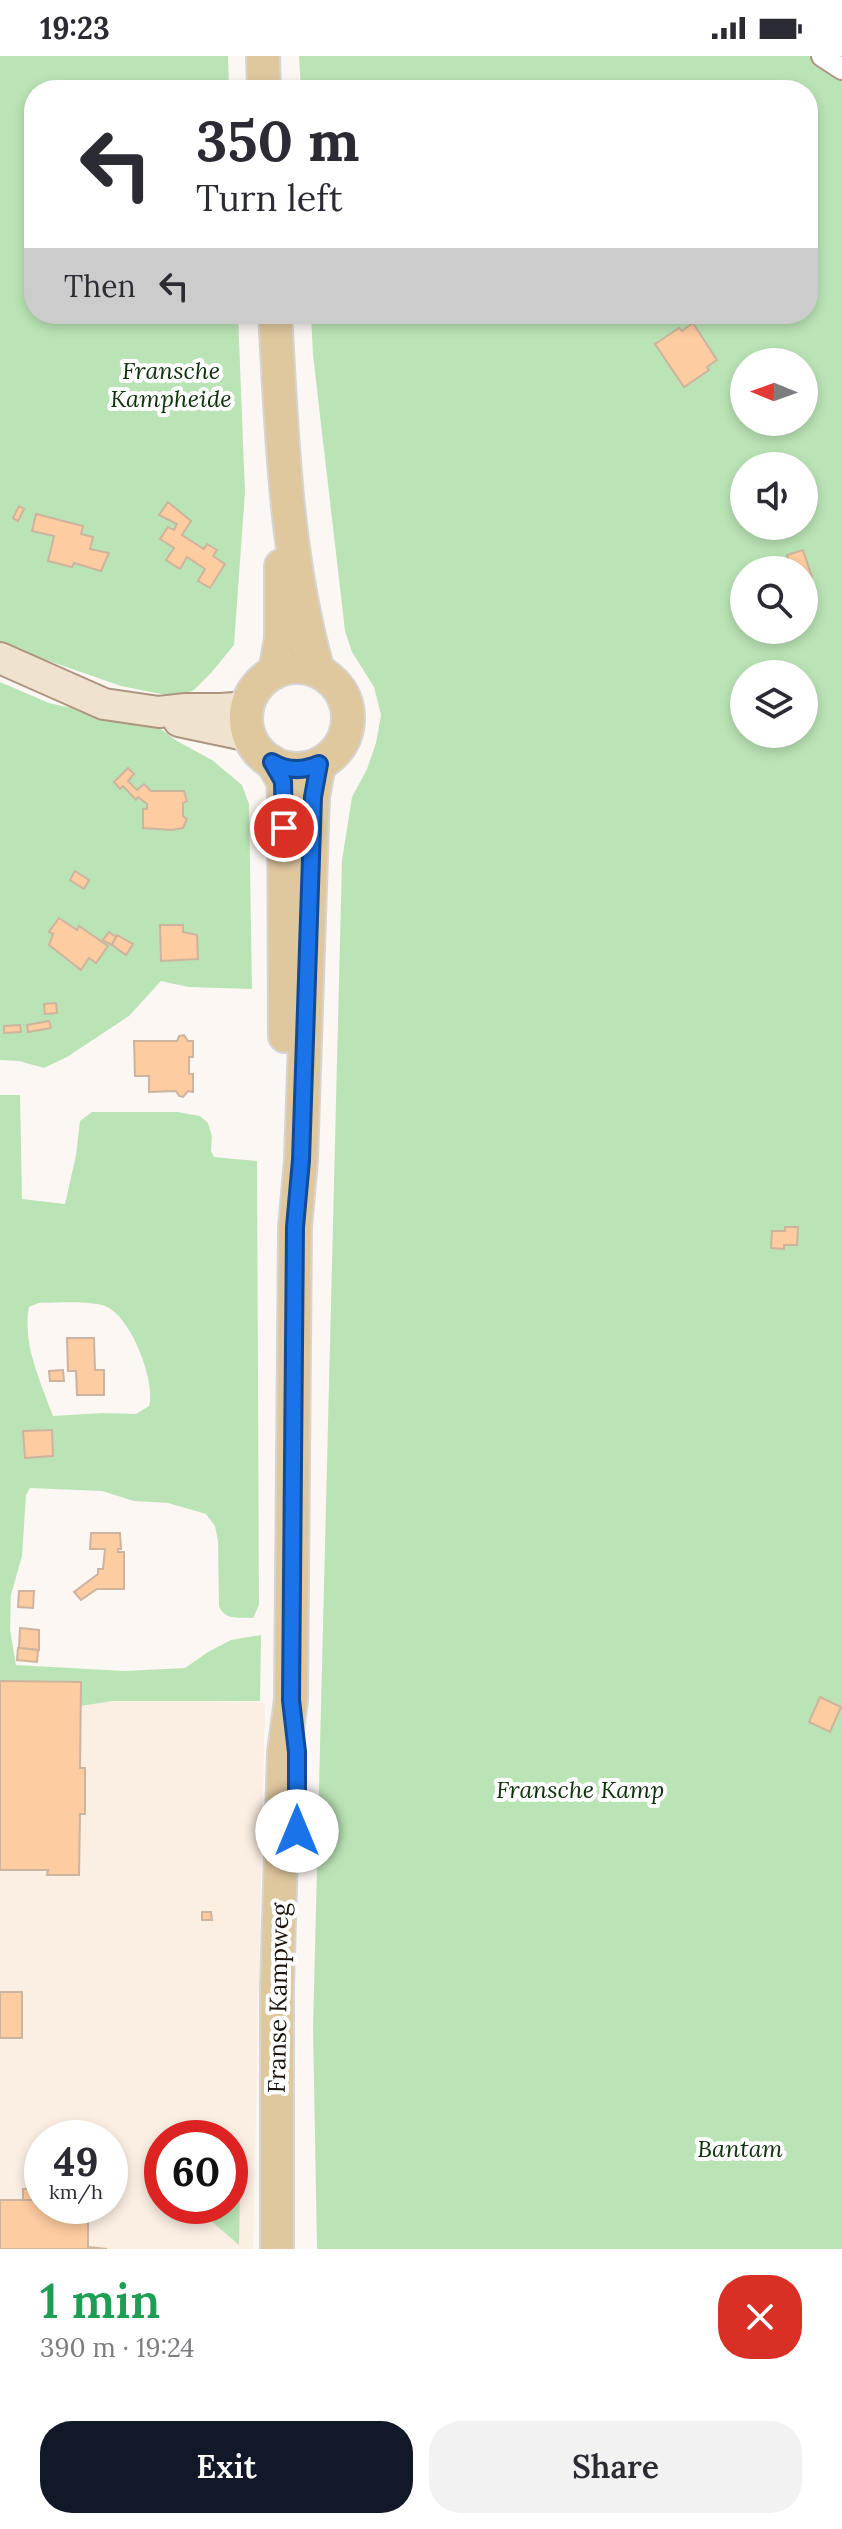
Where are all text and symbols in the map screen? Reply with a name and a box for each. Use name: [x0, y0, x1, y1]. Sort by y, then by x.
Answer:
text: 19:23: [40, 9, 110, 47]
text: 350 m: [196, 105, 359, 176]
icon: left: [64, 112, 168, 216]
text: Turn left: [196, 175, 343, 221]
icon: left: [152, 264, 196, 308]
text: Then: [64, 267, 136, 305]
north arrow: [730, 348, 818, 436]
map controls: [730, 348, 818, 748]
park label: Fransche Kampheide: [110, 355, 232, 414]
button: sound: [730, 452, 818, 540]
button: search: [730, 556, 818, 644]
button: layers: [730, 660, 818, 748]
pin: [250, 794, 318, 862]
icon: arrive: [262, 806, 306, 850]
park label: Fransche Kamp: [496, 1774, 664, 1805]
position arrow: [255, 1789, 339, 1873]
street label: Franse Kampweg: [261, 1902, 295, 2093]
speed limit sign: 60: [144, 2120, 248, 2224]
park label: Bantam: [697, 2133, 783, 2164]
text: 49: [54, 2136, 98, 2187]
text: km/h: [49, 2179, 103, 2204]
text: 1 min: [40, 2270, 160, 2331]
button: close: [718, 2275, 802, 2359]
text: 390 m · 19:24: [40, 2331, 194, 2364]
button: Exit: [40, 2421, 413, 2513]
button: Share: [429, 2421, 802, 2513]

